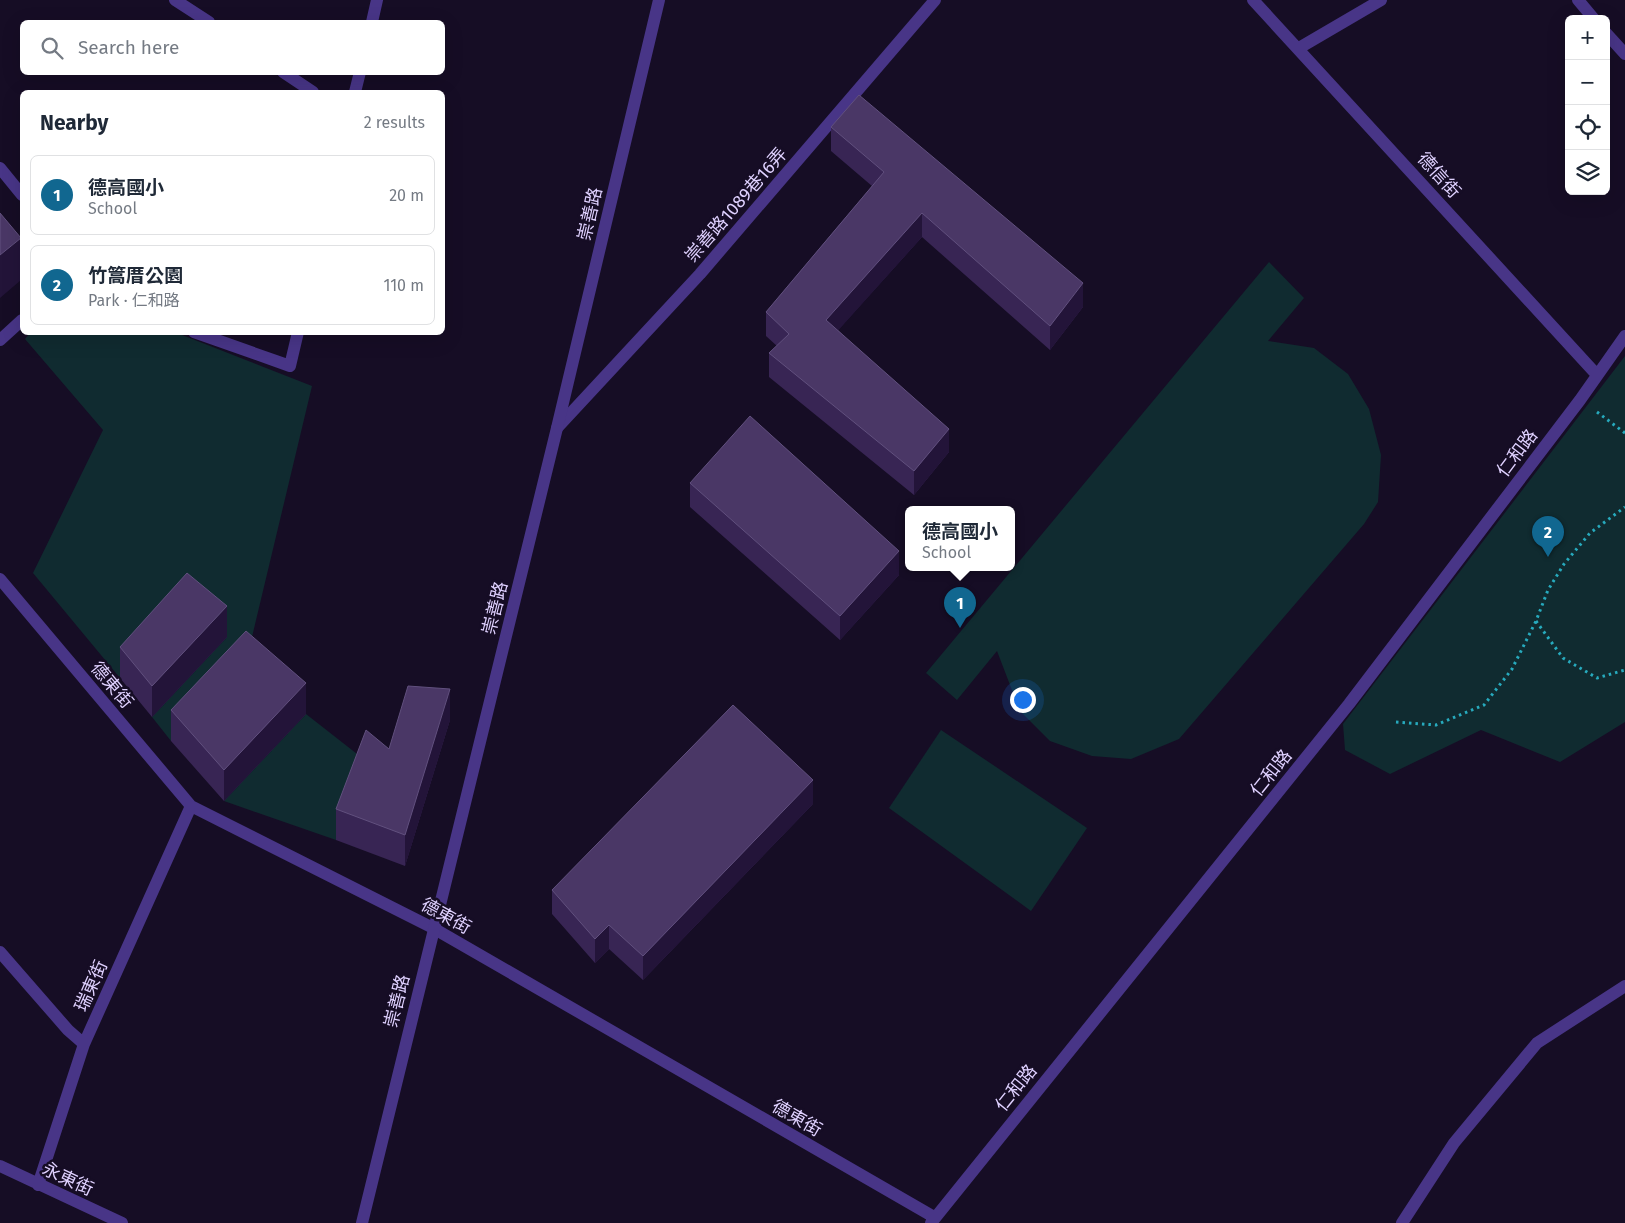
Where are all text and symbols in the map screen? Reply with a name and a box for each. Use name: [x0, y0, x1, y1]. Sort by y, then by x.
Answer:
map controls: [1565, 15, 1610, 195]
button: +: [1565, 15, 1610, 60]
search box: [20, 20, 445, 75]
icon: search: [38, 34, 66, 62]
text: Search here: [78, 36, 179, 59]
button: −: [1565, 60, 1610, 105]
button: locate: [1565, 105, 1610, 150]
text: Nearby: [40, 110, 108, 136]
text: 2 results: [364, 113, 425, 132]
street label: 崇善路1089巷16弄: [680, 143, 792, 267]
street label: 德信街: [1413, 148, 1465, 202]
button: layers: [1565, 150, 1610, 195]
text: 德高國小: [88, 176, 164, 199]
street label: 崇善路: [573, 185, 607, 243]
text: 1: [53, 186, 61, 205]
text: 20 m: [389, 186, 424, 205]
text: School: [88, 199, 137, 218]
text: 竹篙厝公園: [88, 264, 183, 287]
text: 2: [53, 276, 61, 295]
text: 110 m: [383, 276, 424, 295]
text: Park · 仁和路: [88, 291, 180, 310]
street label: 仁和路: [1492, 425, 1542, 481]
popup: [905, 506, 1015, 571]
pin: 2: [1532, 516, 1564, 557]
text: 德高國小: [922, 520, 998, 543]
text: School: [922, 543, 971, 562]
street label: 崇善路: [478, 579, 512, 637]
pin: 1: [944, 587, 976, 628]
street label: 德東街: [86, 657, 138, 713]
your location: [1010, 687, 1036, 713]
street label: 仁和路: [1245, 745, 1297, 801]
street label: 德東街: [417, 893, 475, 939]
street label: 瑞東街: [70, 957, 112, 1015]
street label: 崇善路: [380, 972, 414, 1030]
street label: 仁和路: [990, 1060, 1042, 1116]
street label: 德東街: [768, 1095, 826, 1141]
street label: 永東街: [39, 1158, 97, 1200]

